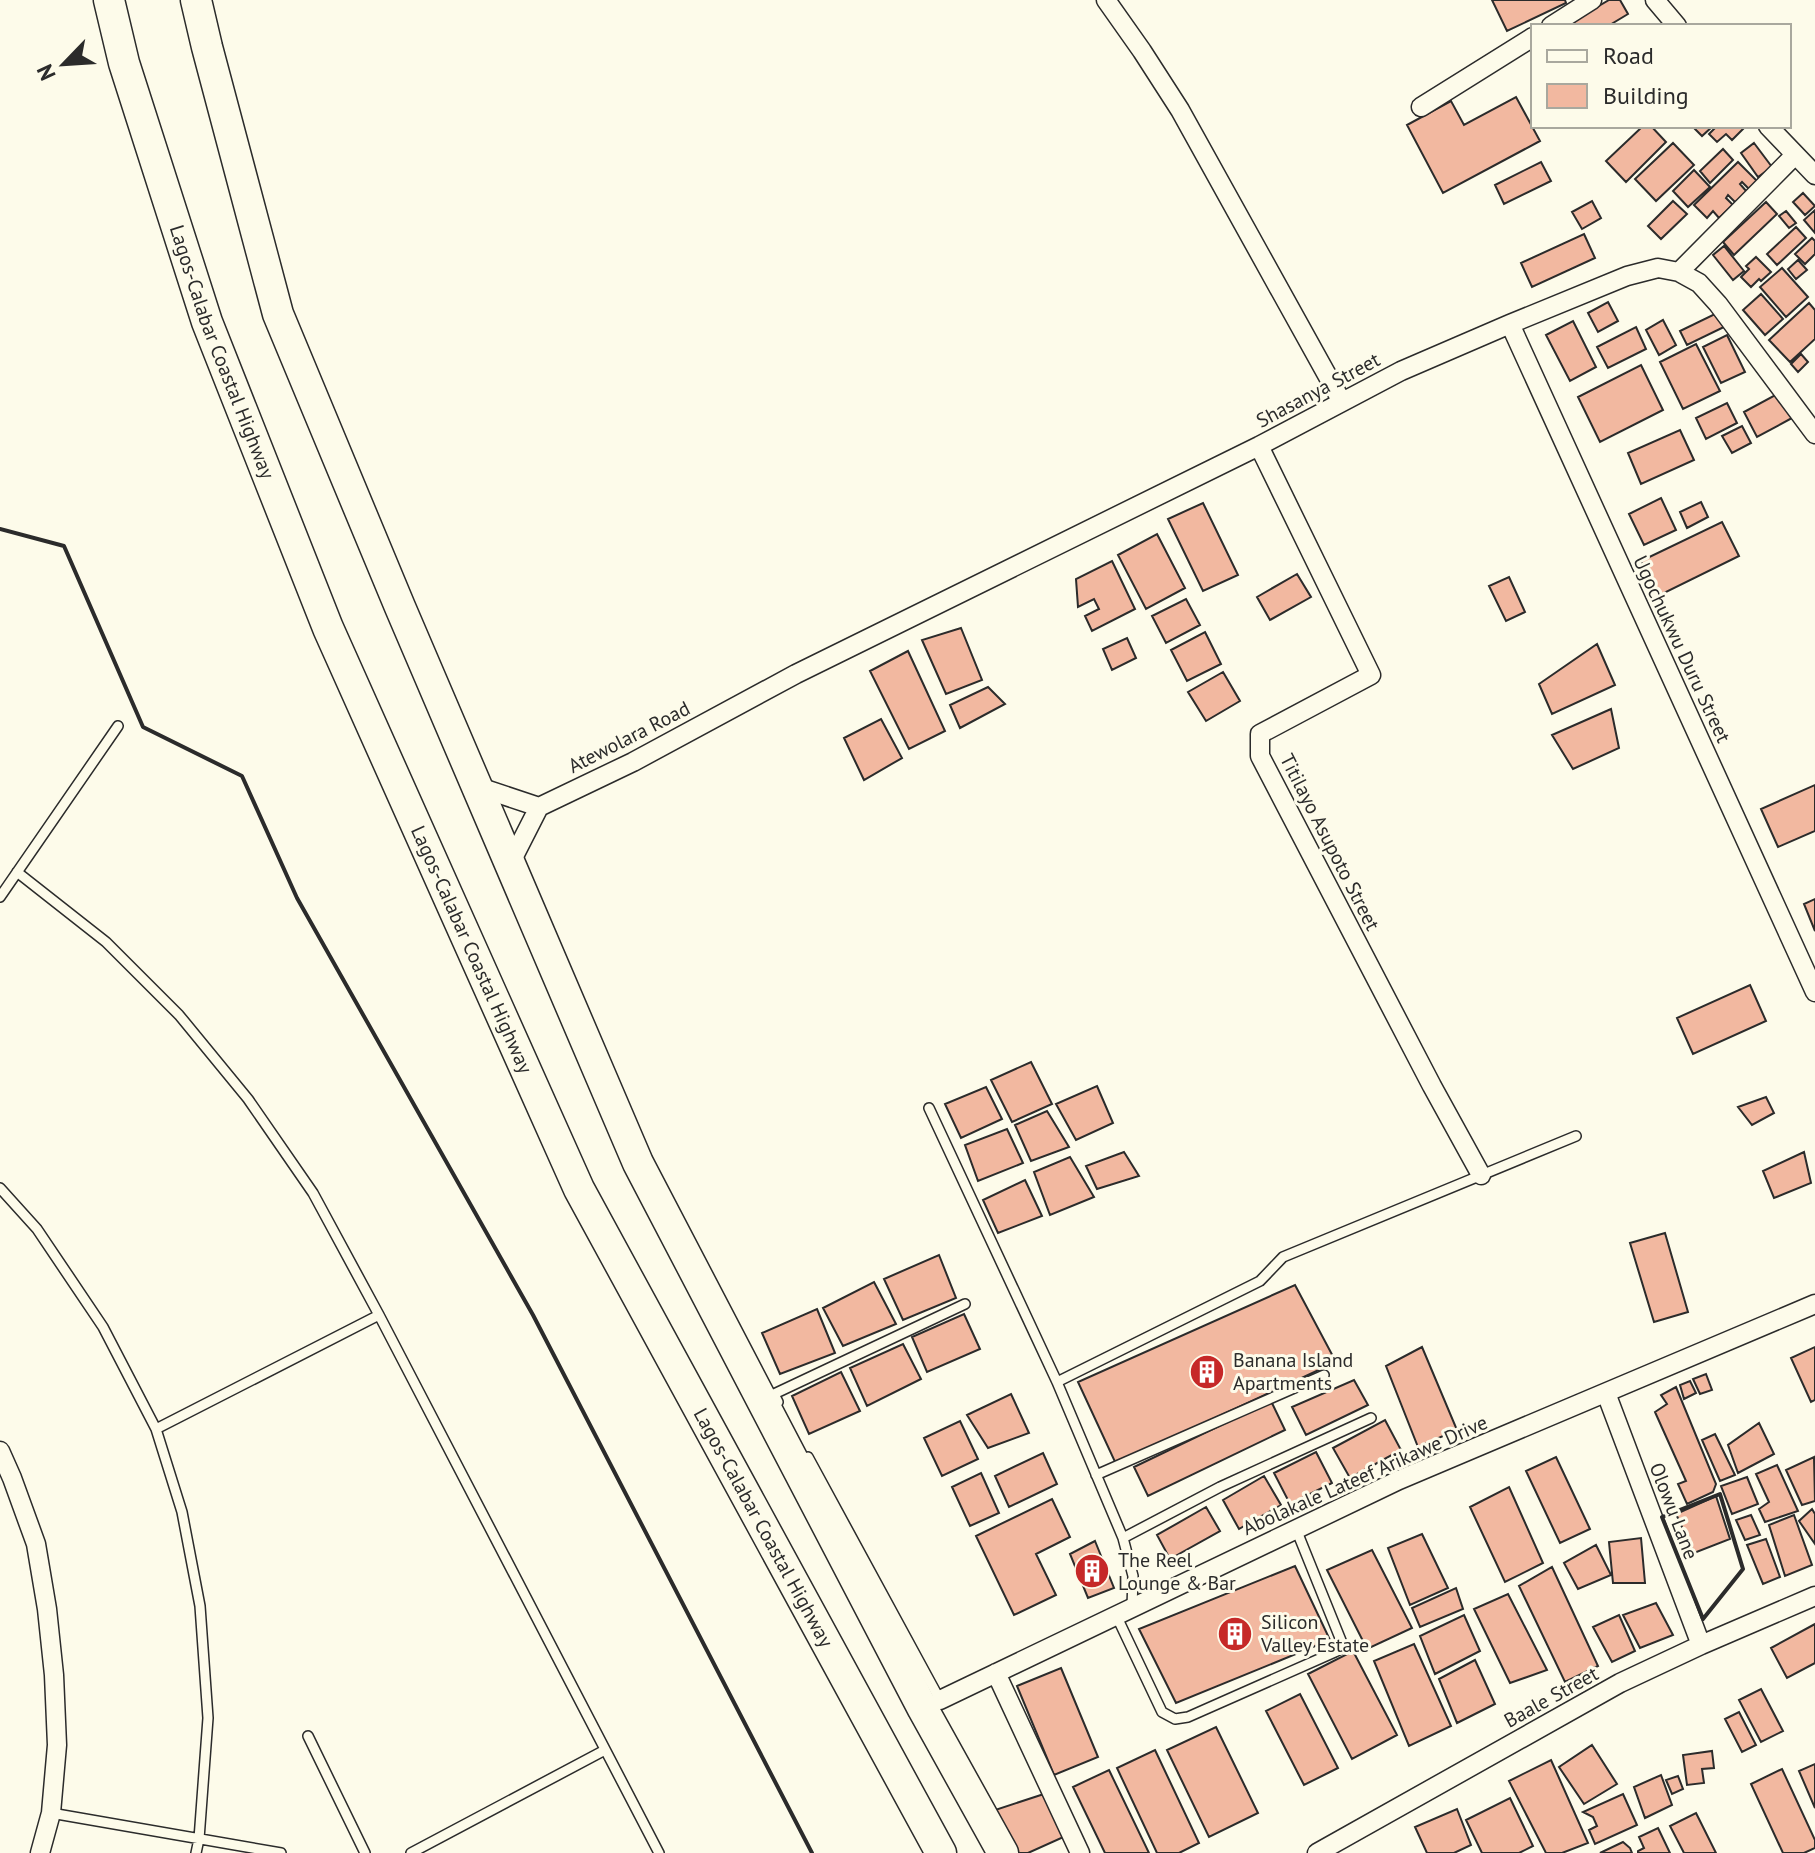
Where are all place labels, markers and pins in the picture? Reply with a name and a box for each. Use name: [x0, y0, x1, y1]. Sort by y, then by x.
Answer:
place label: Banana Island Apartments: [1233, 1347, 1353, 1396]
building icon: Banana Island Apartments: [1188, 1353, 1226, 1391]
place label: The Reel Lounge & Bar: [1118, 1547, 1236, 1596]
building icon: The Reel Lounge & Bar: [1073, 1552, 1111, 1590]
place label: Silicon Valley Estate: [1260, 1609, 1369, 1658]
building icon: Silicon Valley Estate: [1216, 1615, 1254, 1653]

